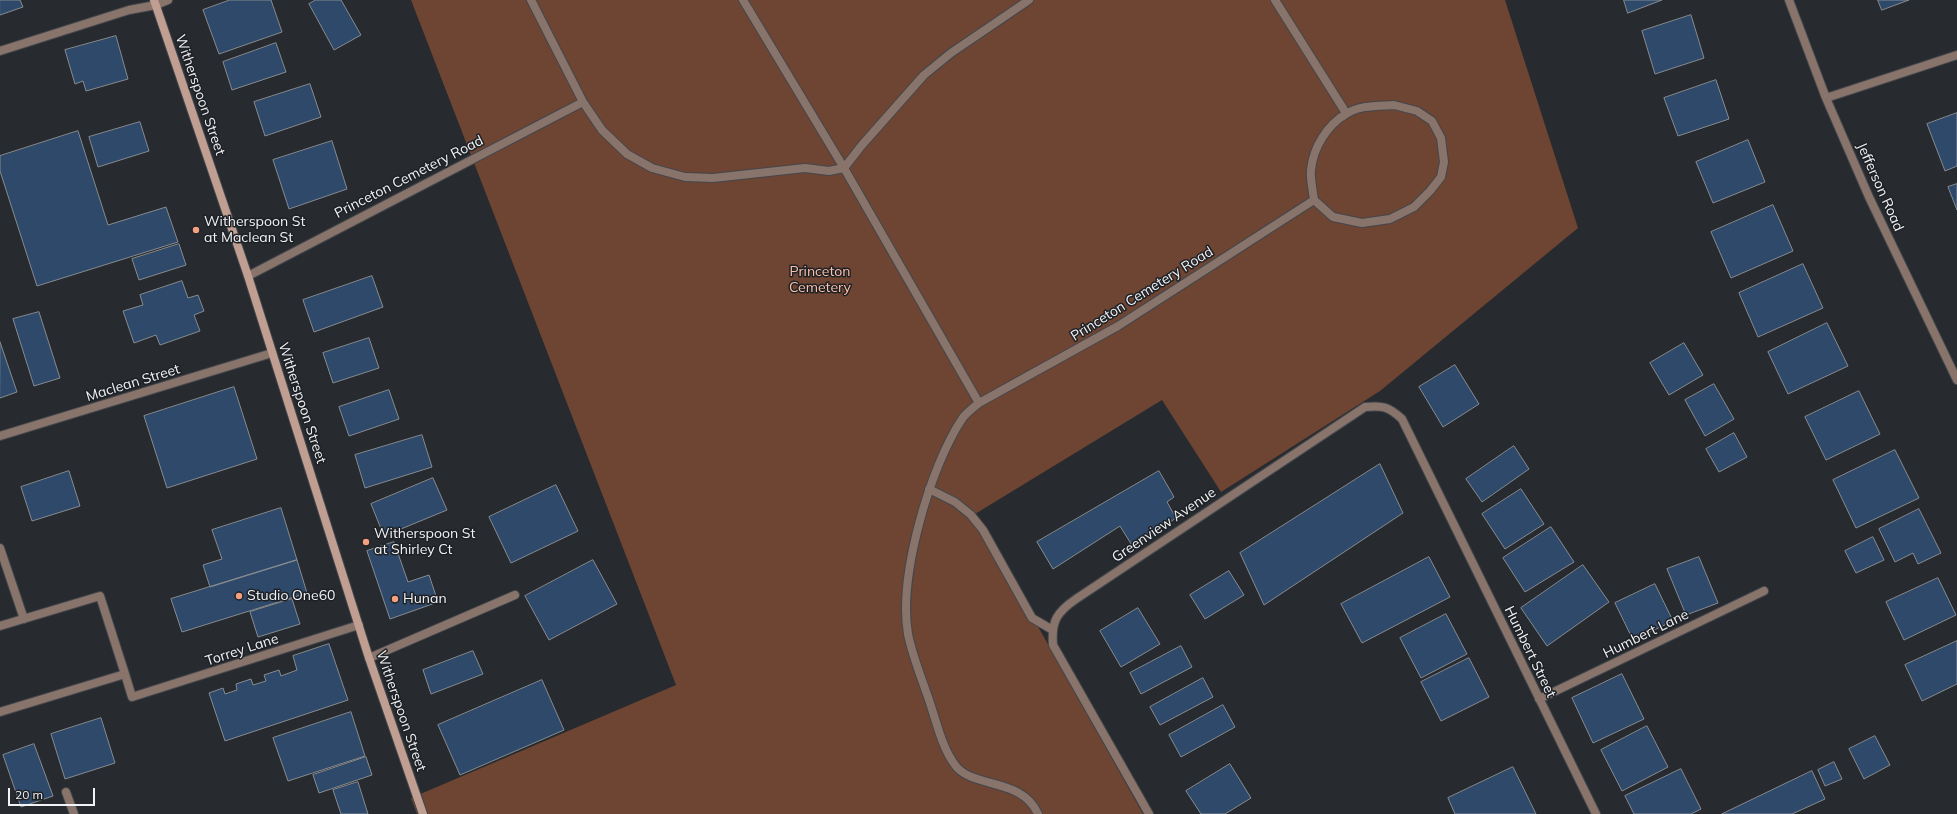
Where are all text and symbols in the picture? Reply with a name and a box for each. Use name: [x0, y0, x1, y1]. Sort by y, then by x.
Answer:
street label: Witherspoon Street: [171, 32, 229, 158]
street label: Princeton Cemetery Road: [332, 132, 486, 222]
street label: Jefferson Road: [1853, 140, 1907, 234]
place label: Witherspoon St at Maclean St: [204, 214, 305, 246]
marker: Witherspoon St at Maclean St: [191, 225, 201, 235]
street label: Princeton Cemetery Road: [1068, 243, 1216, 345]
park label: Princeton Cemetery: [789, 264, 851, 296]
street label: Witherspoon Street: [274, 340, 330, 466]
street label: Maclean Street: [84, 361, 182, 405]
street label: Greenview Avenue: [1109, 484, 1219, 566]
place label: Witherspoon St at Shirley Ct: [374, 526, 475, 558]
marker: Witherspoon St at Shirley Ct: [361, 537, 371, 547]
place label: Studio One60: [247, 588, 335, 604]
marker: Studio One60: [234, 591, 244, 601]
place label: Hunan: [403, 591, 447, 607]
marker: Hunan: [390, 594, 400, 604]
street label: Humbert Street: [1501, 603, 1559, 701]
street label: Humbert Lane: [1601, 606, 1691, 662]
street label: Torrey Lane: [203, 630, 281, 670]
street label: Witherspoon Street: [372, 648, 430, 774]
scale bar: [10, 780, 97, 806]
text: 20 m: [15, 787, 43, 802]

